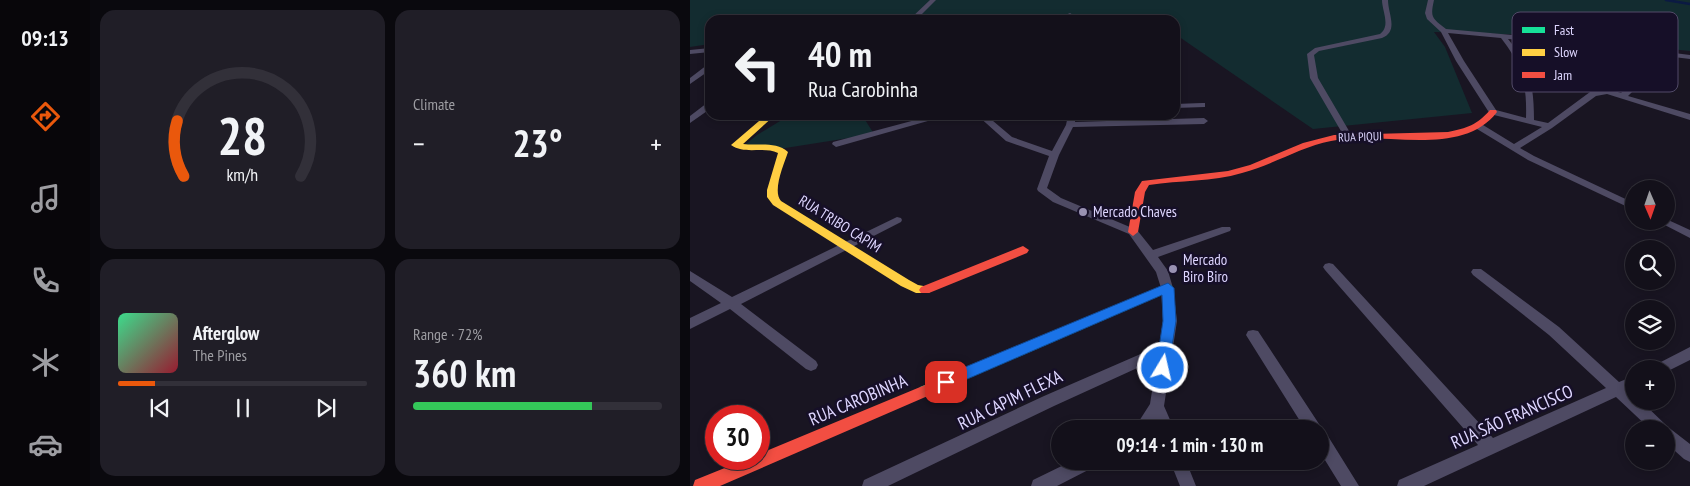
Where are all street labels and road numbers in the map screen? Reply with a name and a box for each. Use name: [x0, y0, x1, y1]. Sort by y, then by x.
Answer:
street label: RUA PIQUI: [1338, 128, 1382, 145]
street label: RUA TRIBO CAPIM: [795, 191, 885, 256]
street label: RUA CAPIM FLEXA: [954, 364, 1066, 435]
street label: RUA CAROBINHA: [805, 368, 911, 431]
street label: RUA SÃO FRANCISCO: [1447, 379, 1576, 454]

